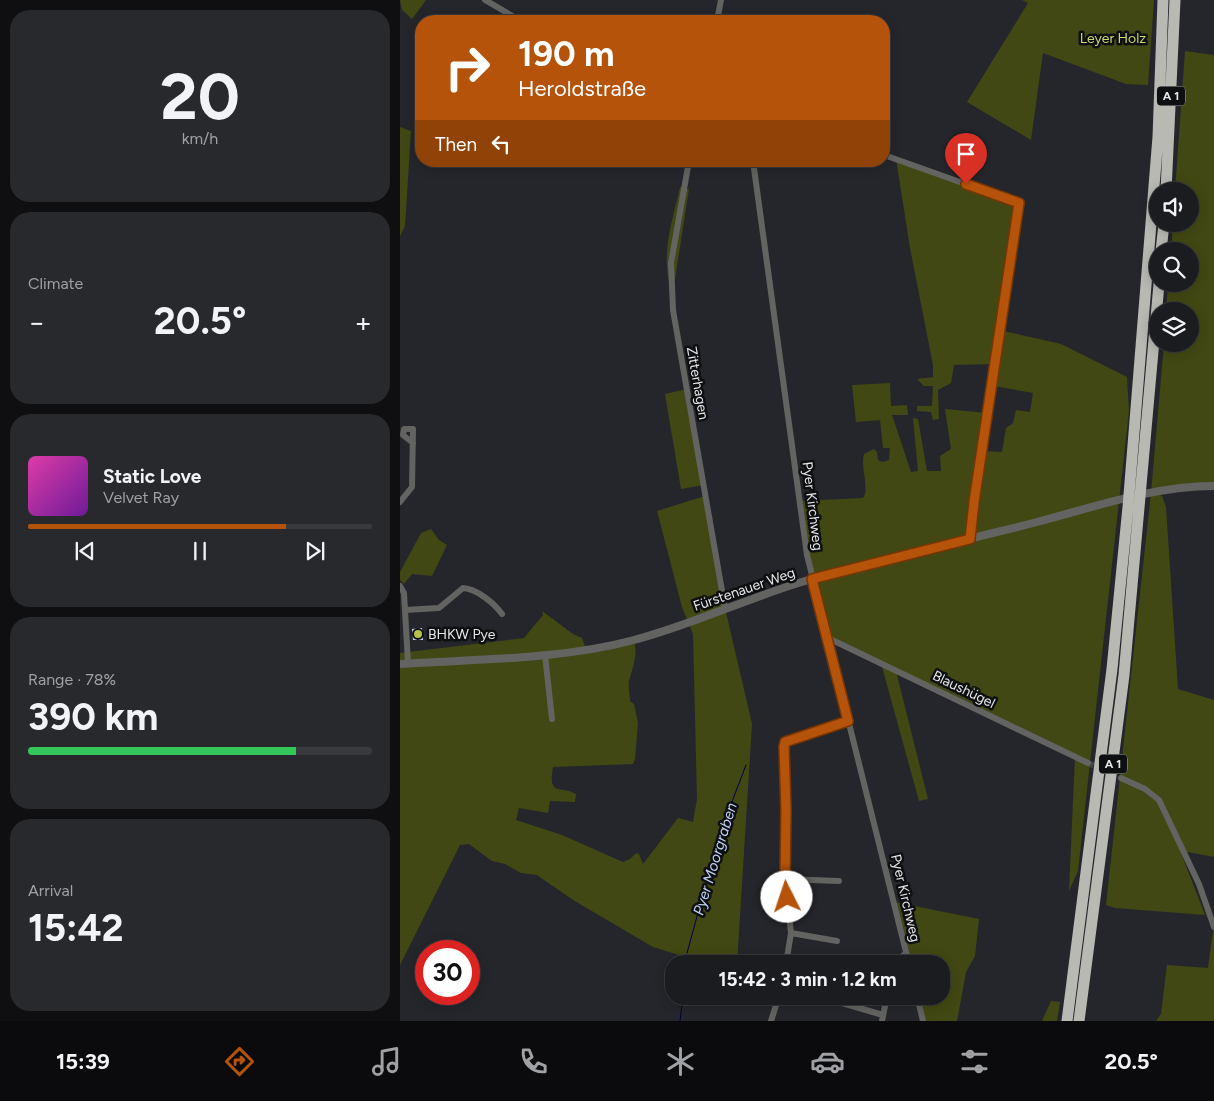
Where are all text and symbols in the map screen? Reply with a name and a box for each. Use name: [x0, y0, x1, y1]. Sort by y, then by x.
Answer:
park label: Leyer Holz: [1080, 30, 1146, 47]
text: 190 m: [518, 33, 615, 75]
icon: right: [435, 35, 500, 100]
text: 20: [160, 57, 240, 135]
text: Heroldstraße: [518, 75, 646, 102]
road number: A 1: [1157, 86, 1185, 105]
text: km/h: [182, 129, 218, 148]
icon: left: [487, 130, 515, 158]
text: Then: [435, 133, 477, 156]
pin: [945, 133, 987, 184]
icon: arrive: [952, 140, 980, 168]
map controls: [1149, 182, 1199, 352]
button: sound: [1149, 182, 1199, 232]
button: search: [1149, 242, 1199, 292]
text: Climate: [28, 274, 83, 293]
text: 20.5°: [154, 298, 246, 344]
button: layers: [1149, 302, 1199, 352]
text: −: [28, 305, 45, 339]
text: +: [355, 305, 372, 339]
street label: Zitterhagen: [683, 345, 712, 421]
street label: Pyer Kirchweg: [799, 461, 826, 552]
text: Static Love: [103, 465, 201, 488]
text: Velvet Ray: [103, 488, 179, 507]
icon: previous: [71, 537, 99, 565]
icon: pause: [186, 537, 214, 565]
icon: next: [301, 537, 329, 565]
street label: Fürstenauer Weg: [691, 564, 797, 615]
place label: BHKW Pye: [428, 626, 496, 643]
marker: BHKW Pye: [412, 628, 424, 640]
street label: Blaushügel: [930, 667, 998, 712]
text: Range · 78%: [28, 670, 116, 689]
text: 390 km: [28, 694, 158, 740]
road number: A 1: [1099, 754, 1127, 774]
water label: Pyer Moorgraben: [689, 801, 741, 917]
street label: Pyer Kirchweg: [887, 853, 924, 944]
position arrow: [760, 870, 812, 922]
text: Arrival: [28, 881, 73, 900]
text: 15:42: [28, 905, 124, 951]
speed limit sign: 30: [415, 940, 480, 1005]
text: 15:42 · 3 min · 1.2 km: [718, 968, 897, 991]
icon: directions: [222, 1044, 257, 1079]
icon: music: [369, 1044, 404, 1079]
icon: phone: [516, 1044, 551, 1079]
icon: climate: [663, 1044, 698, 1079]
icon: car: [810, 1044, 845, 1079]
icon: filters: [957, 1044, 992, 1079]
text: 15:39: [56, 1048, 110, 1075]
text: 20.5°: [1104, 1048, 1158, 1075]

